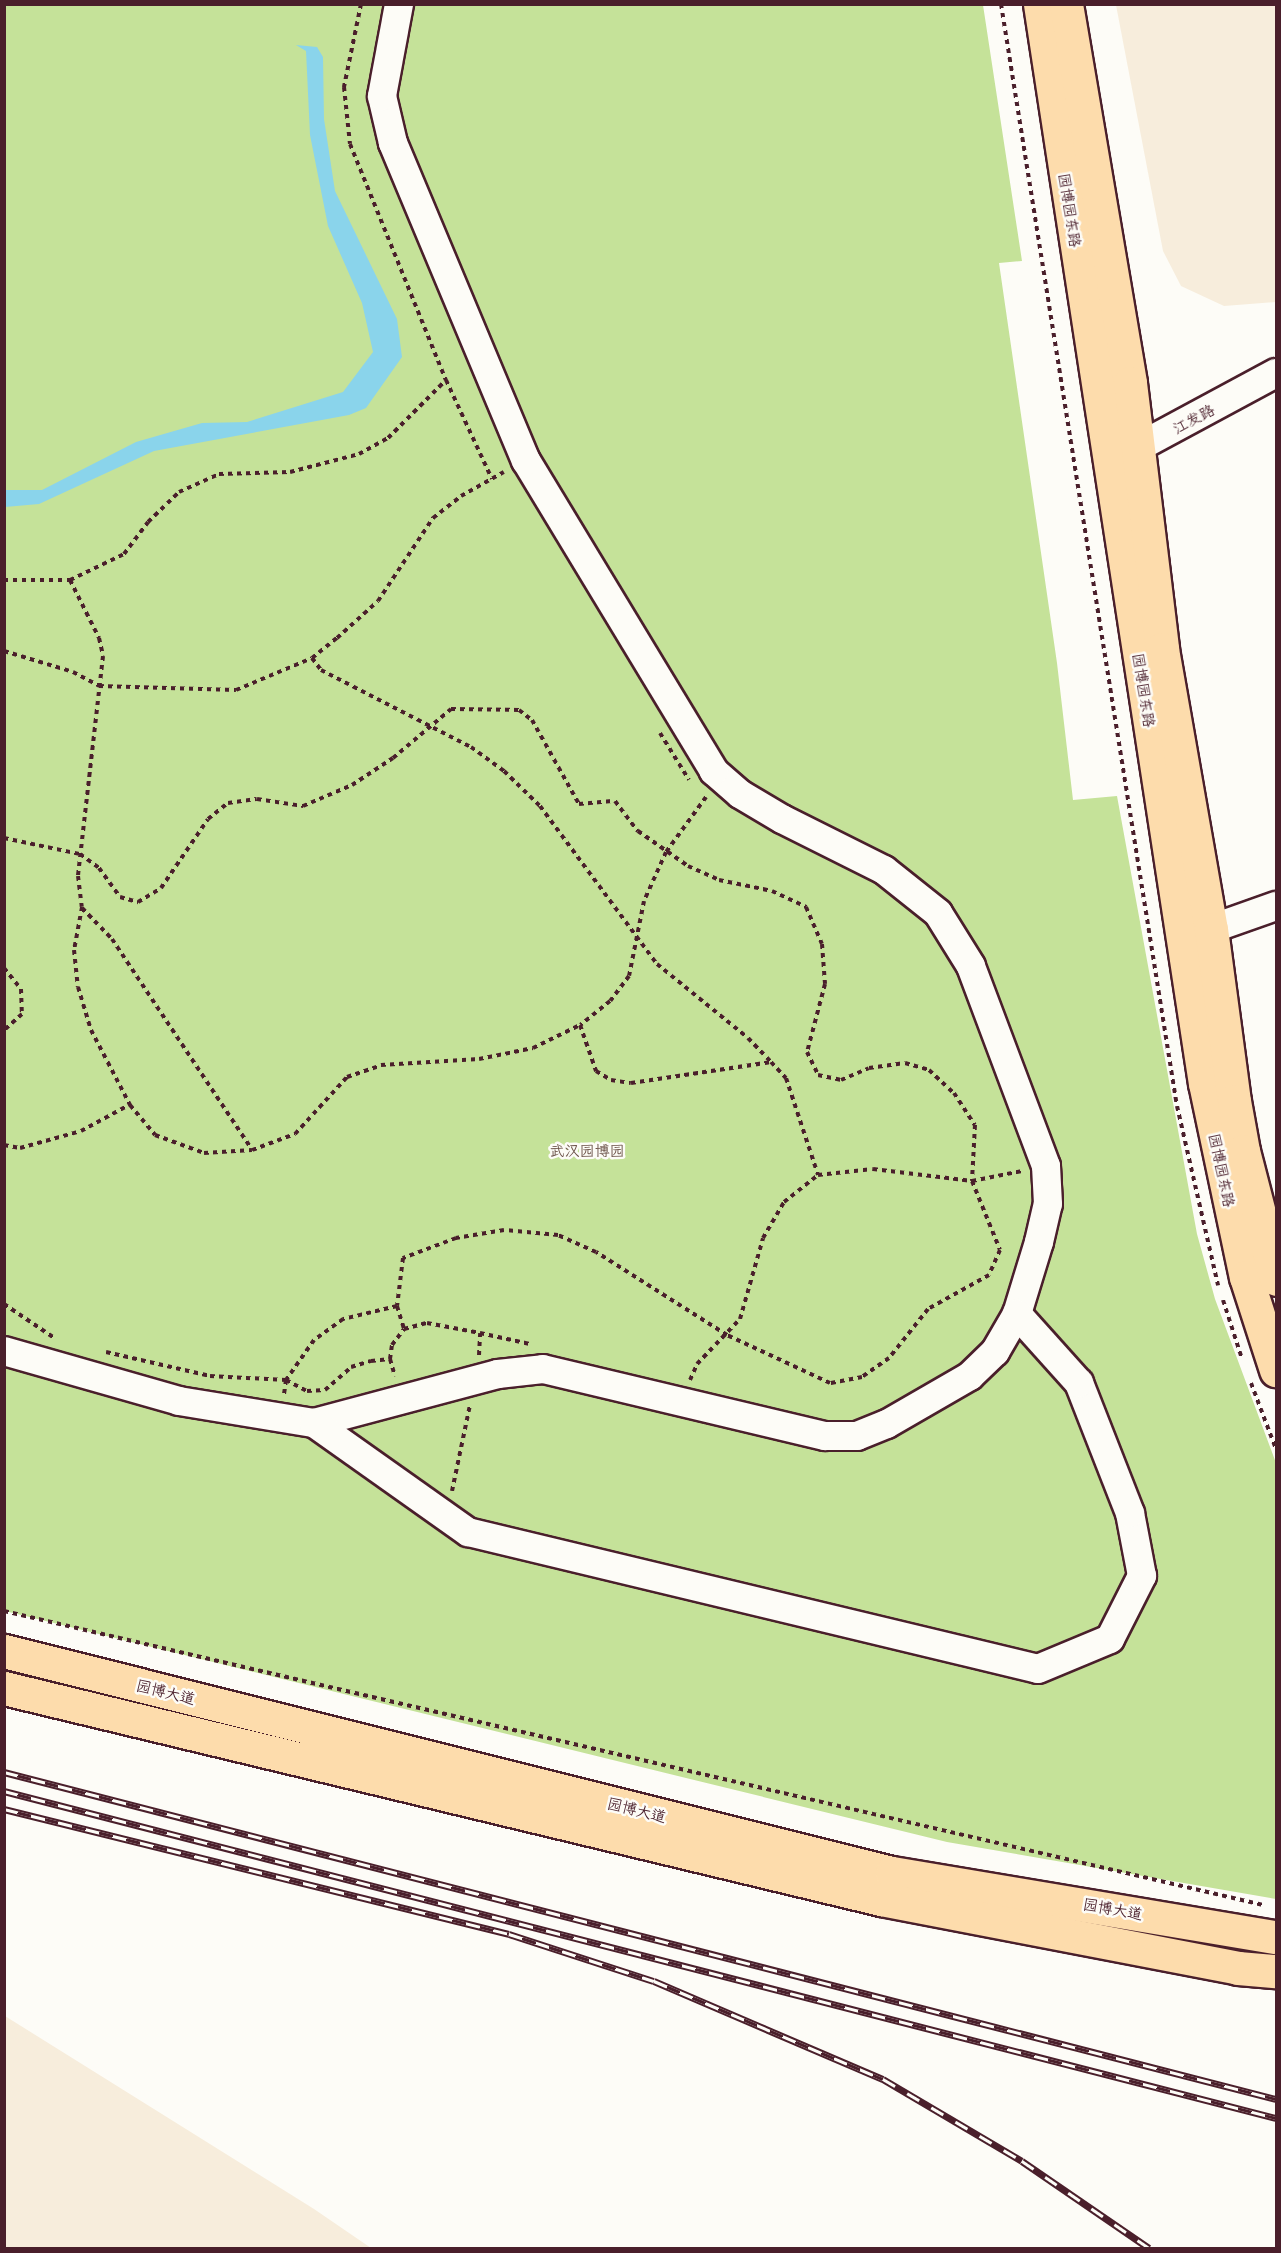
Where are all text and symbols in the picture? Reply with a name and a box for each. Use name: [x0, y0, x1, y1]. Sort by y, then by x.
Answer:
street label: 园博园东路: [1056, 172, 1086, 248]
street label: 江发路: [1169, 399, 1217, 437]
street label: 园博园东路: [1130, 652, 1160, 728]
street label: 园博园东路: [1206, 1131, 1240, 1209]
park label: 武汉园博园: [550, 1141, 624, 1159]
street label: 园博大道: [135, 1675, 197, 1707]
street label: 园博大道: [606, 1793, 668, 1825]
street label: 园博大道: [1082, 1894, 1144, 1922]

